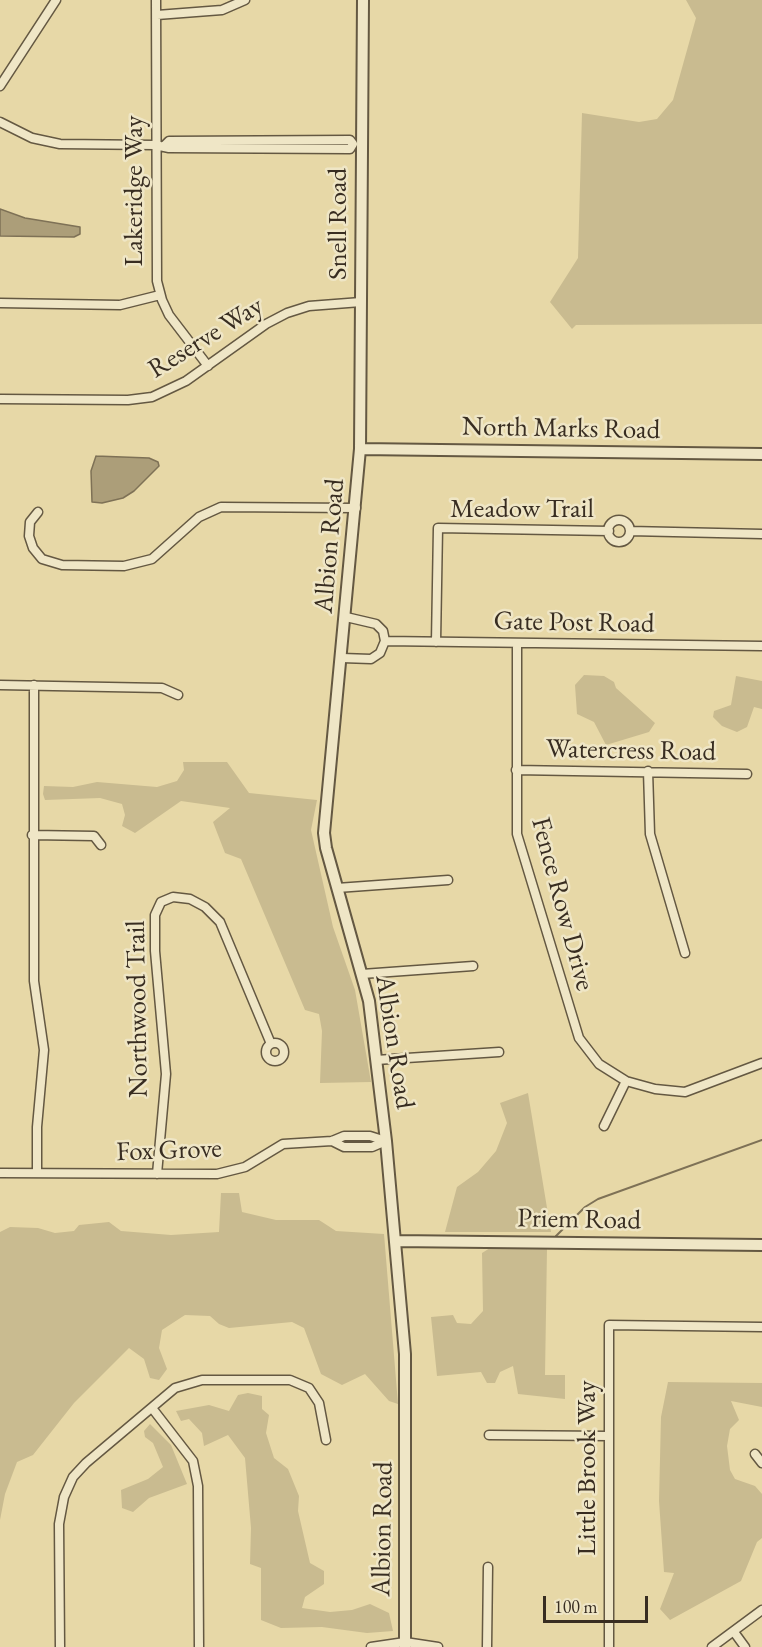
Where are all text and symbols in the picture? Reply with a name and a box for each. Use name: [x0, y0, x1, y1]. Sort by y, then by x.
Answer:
street label: Lakeridge Way: [119, 115, 151, 267]
street label: Snell Road: [323, 168, 355, 280]
street label: Reserve Way: [143, 290, 269, 386]
street label: North Marks Road: [462, 411, 660, 447]
street label: Albion Road: [308, 477, 352, 615]
street label: Meadow Trail: [450, 494, 594, 526]
street label: Gate Post Road: [493, 605, 655, 641]
street label: Watercress Road: [546, 733, 716, 769]
street label: Fence Row Drive: [523, 814, 601, 994]
street label: Northwood Trail: [120, 920, 156, 1098]
street label: Albion Road: [367, 973, 421, 1111]
street label: Fox Grove: [116, 1133, 222, 1169]
street label: Priem Road: [517, 1203, 641, 1237]
street label: Little Brook Way: [572, 1380, 604, 1556]
street label: Albion Road: [366, 1461, 400, 1597]
scale bar: [546, 1584, 651, 1622]
text: 100 m: [554, 1595, 598, 1618]

